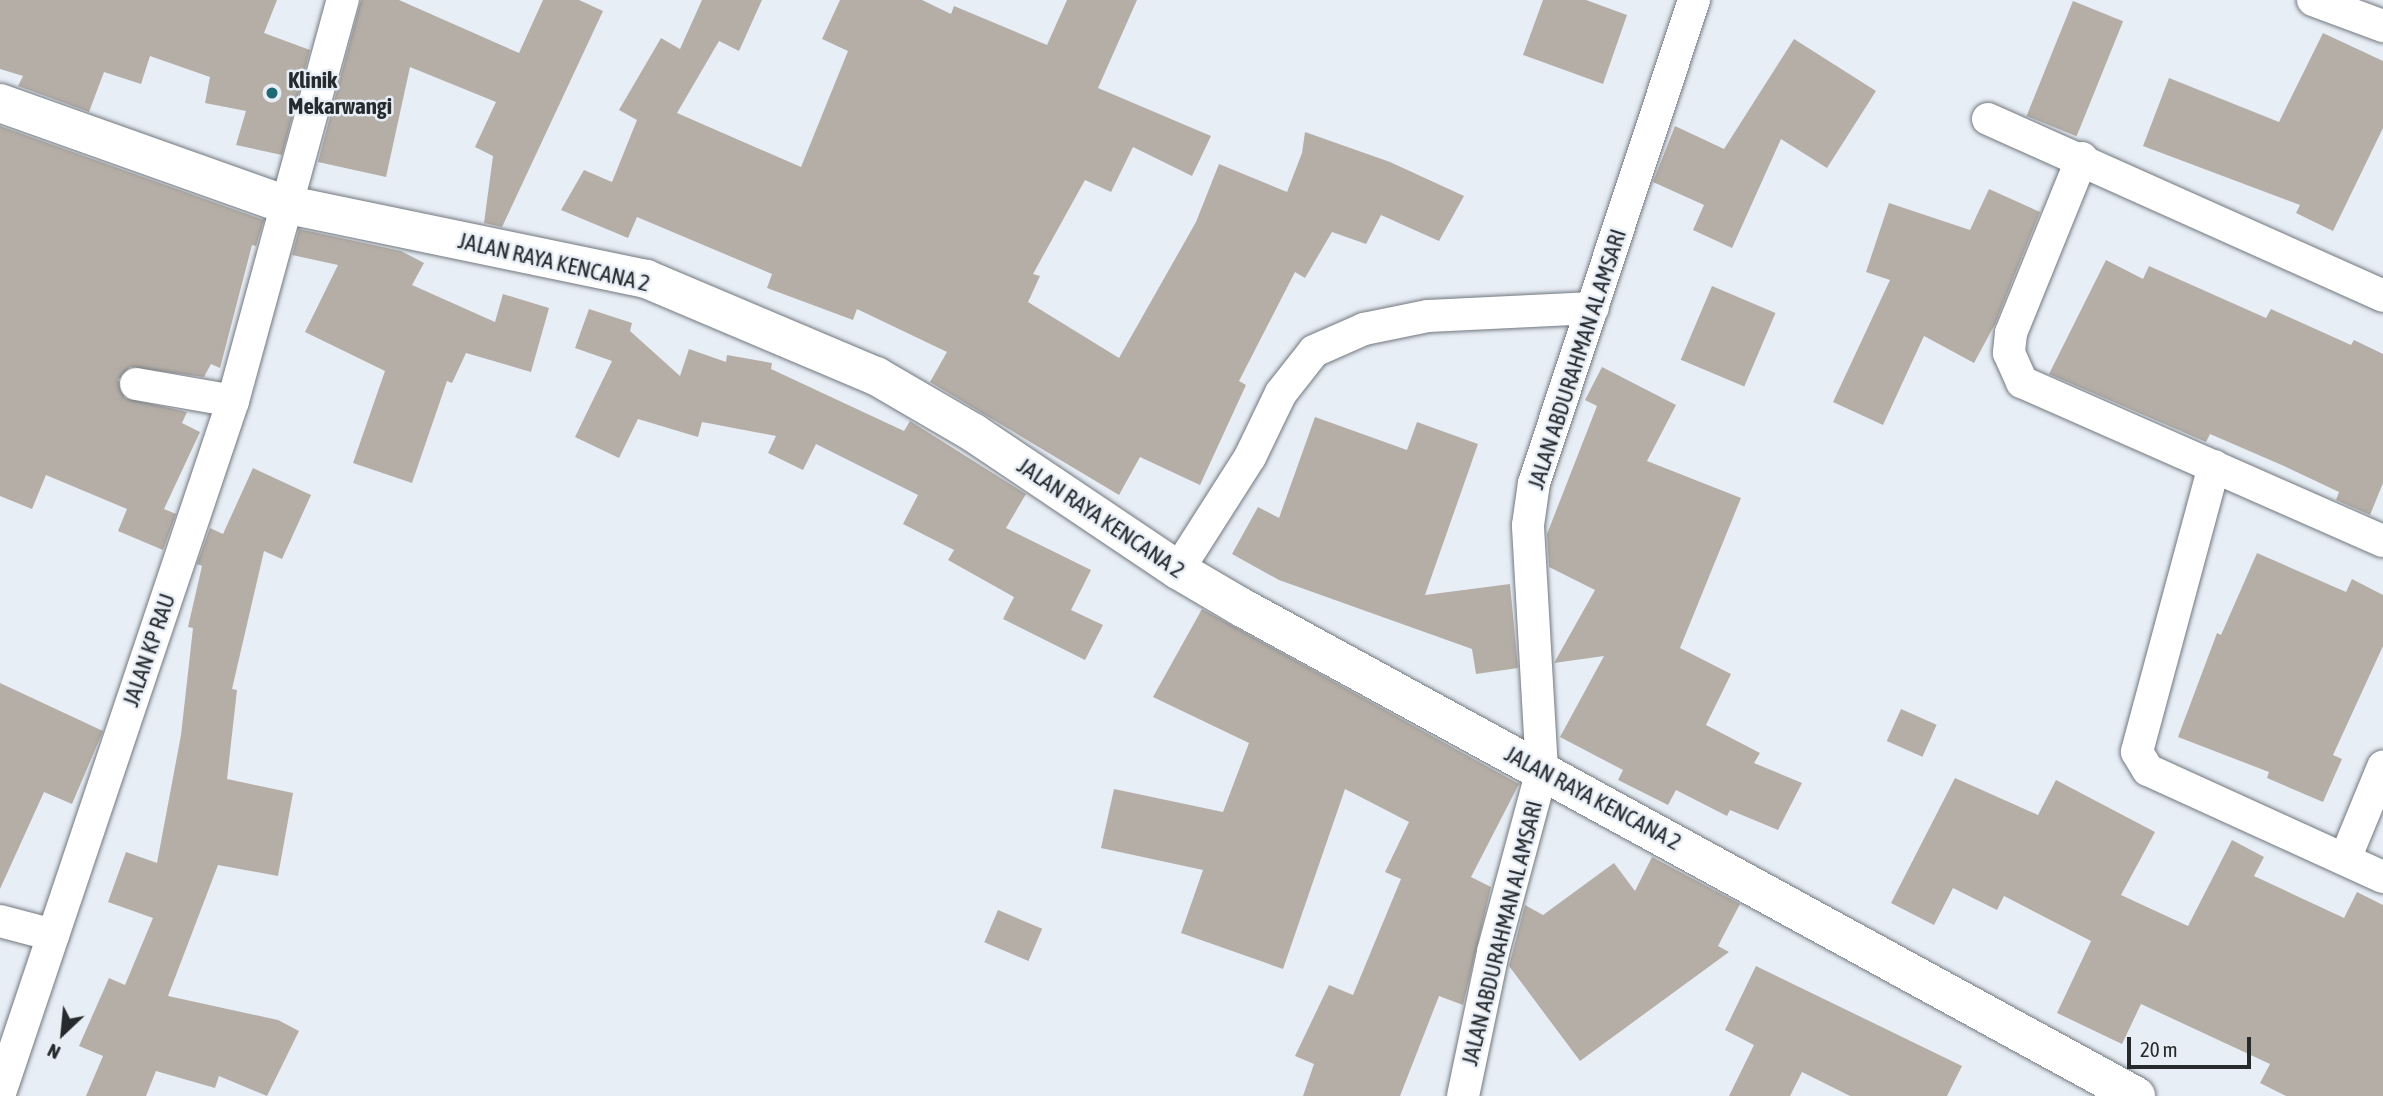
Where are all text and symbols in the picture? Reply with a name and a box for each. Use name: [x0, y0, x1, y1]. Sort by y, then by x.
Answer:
place label: Klinik Mekarwangi: [288, 66, 392, 120]
marker: Klinik Mekarwangi: [262, 83, 282, 103]
street label: JALAN ABDURAHMAN AL AMSARI: [1522, 225, 1632, 493]
street label: JALAN RAYA KENCANA 2: [456, 227, 652, 297]
street label: JALAN RAYA KENCANA 2: [1012, 452, 1190, 584]
street label: JALAN KP RAU: [117, 590, 181, 710]
street label: JALAN RAYA KENCANA 2: [1500, 740, 1686, 856]
street label: JALAN ABDURAHMAN AL AMSARI: [1456, 798, 1548, 1068]
north arrow: [28, 998, 98, 1068]
scale bar: [2131, 1023, 2255, 1066]
text: 20 m: [2140, 1037, 2178, 1061]
text: N: [44, 1040, 64, 1064]

